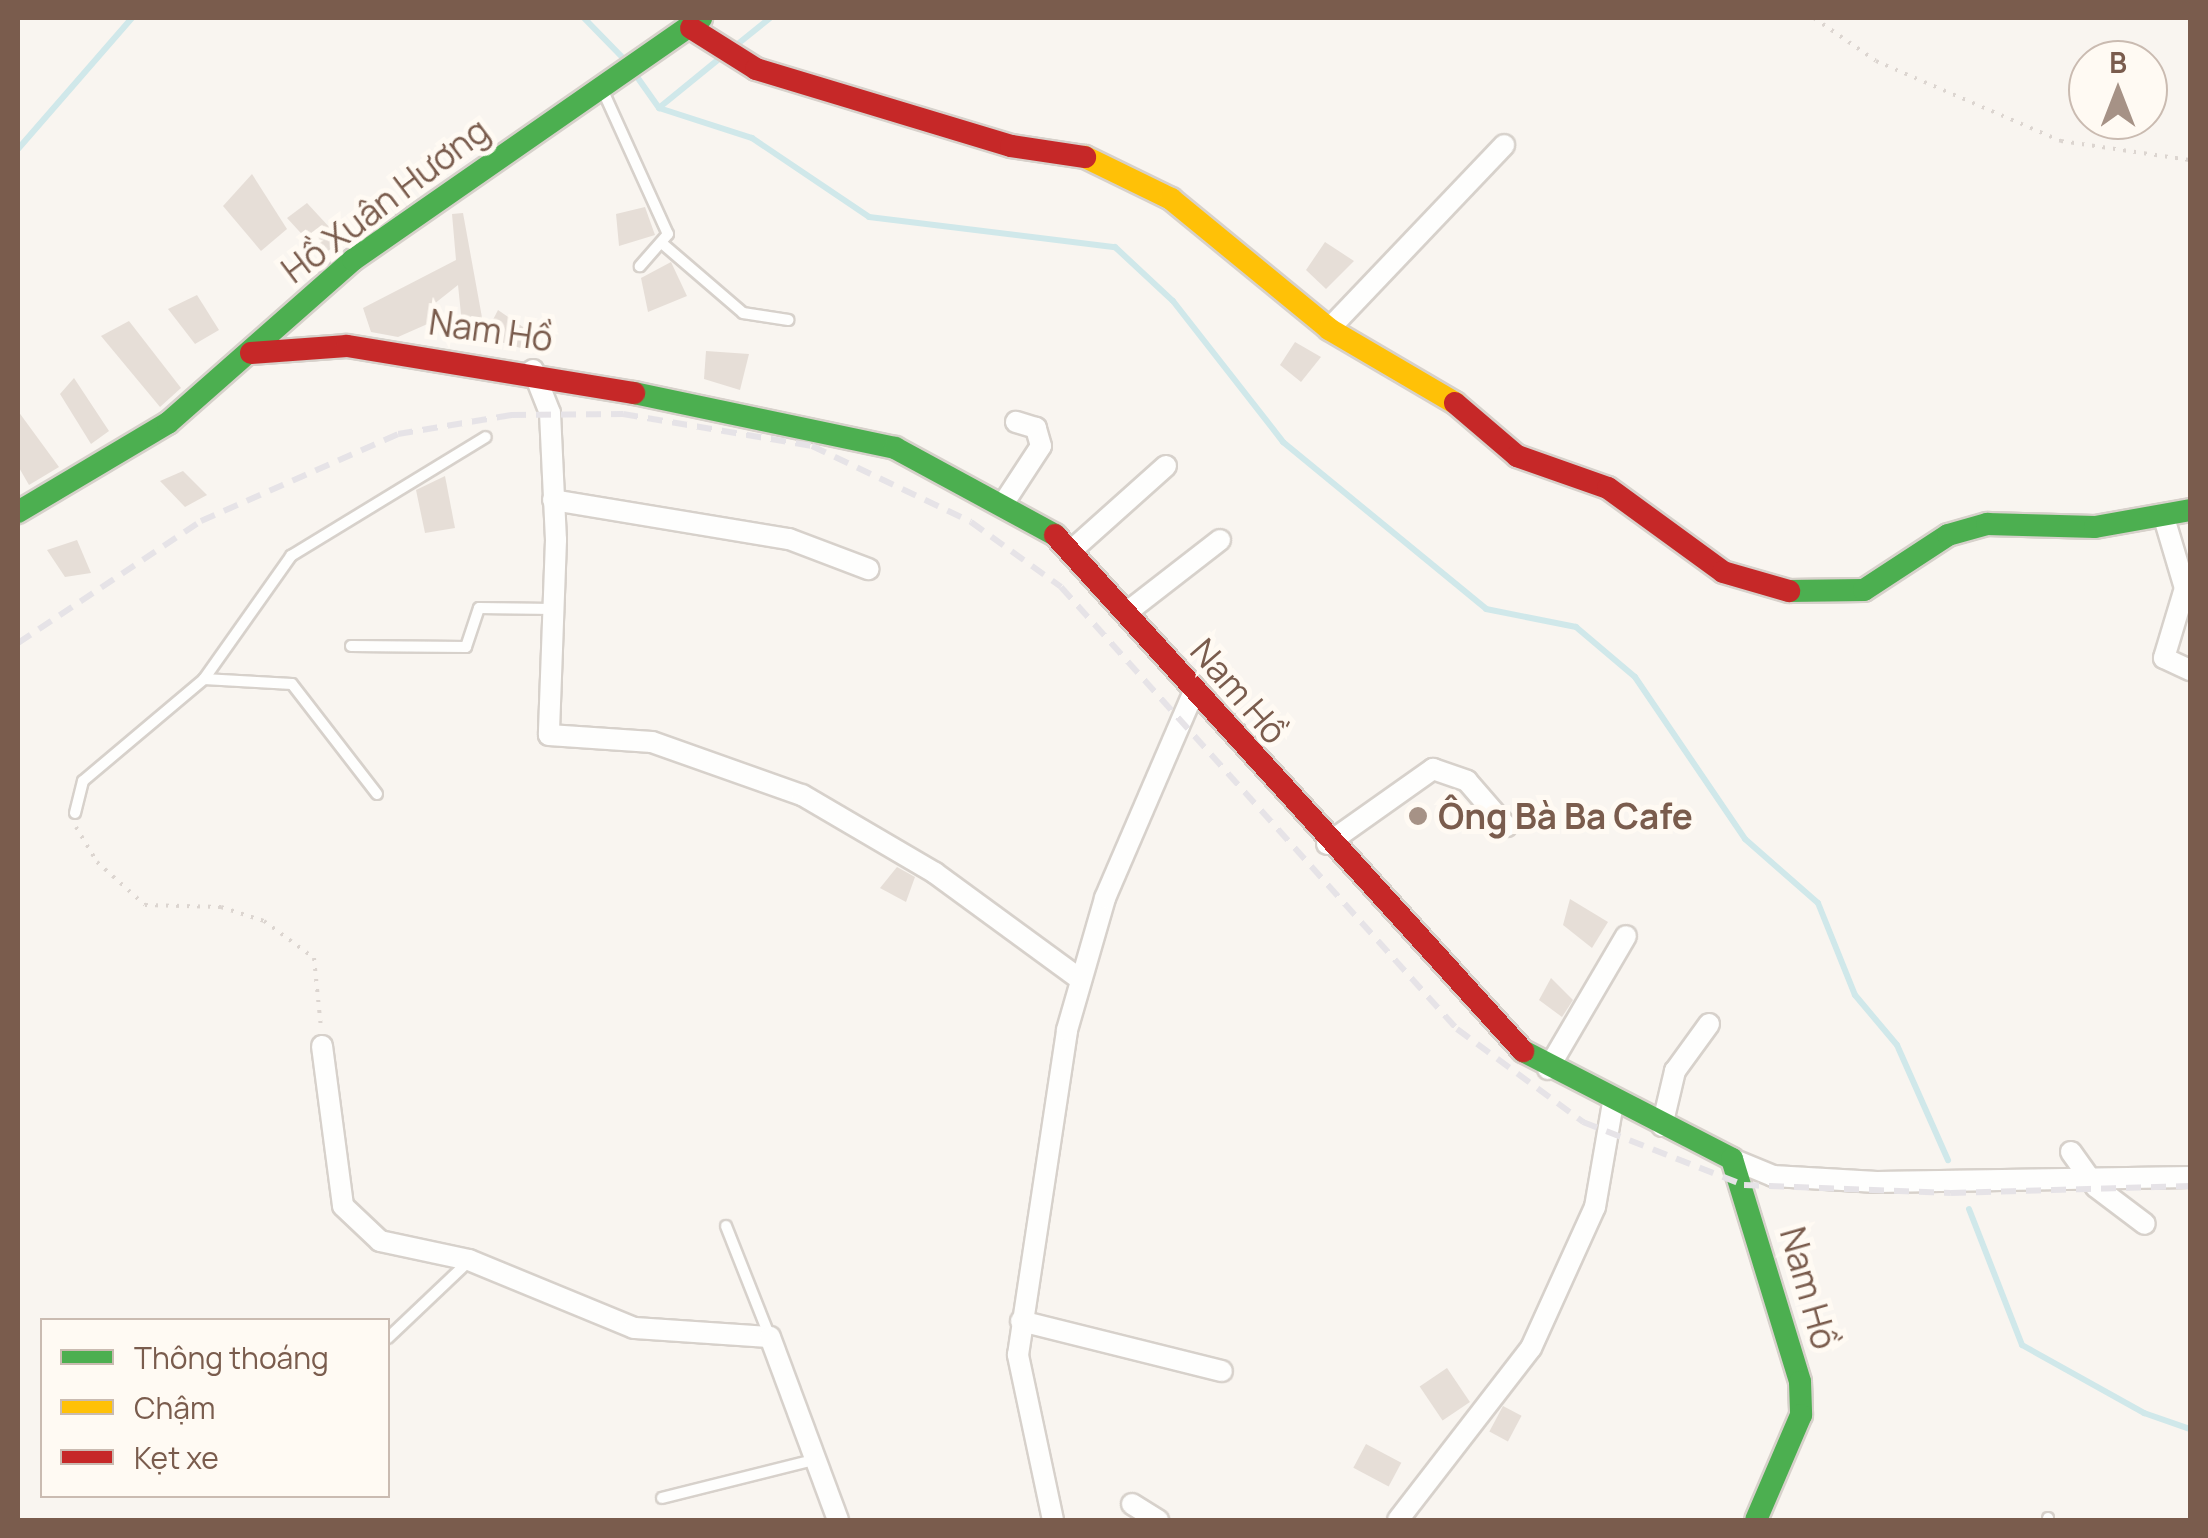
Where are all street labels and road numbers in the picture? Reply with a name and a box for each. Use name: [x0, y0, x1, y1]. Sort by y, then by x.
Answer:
street label: Hồ Xuân Hương: [273, 109, 497, 291]
street label: Nam Hồ: [426, 301, 556, 359]
street label: Nam Hồ: [1182, 630, 1296, 752]
street label: Nam Hồ: [1772, 1222, 1846, 1354]

